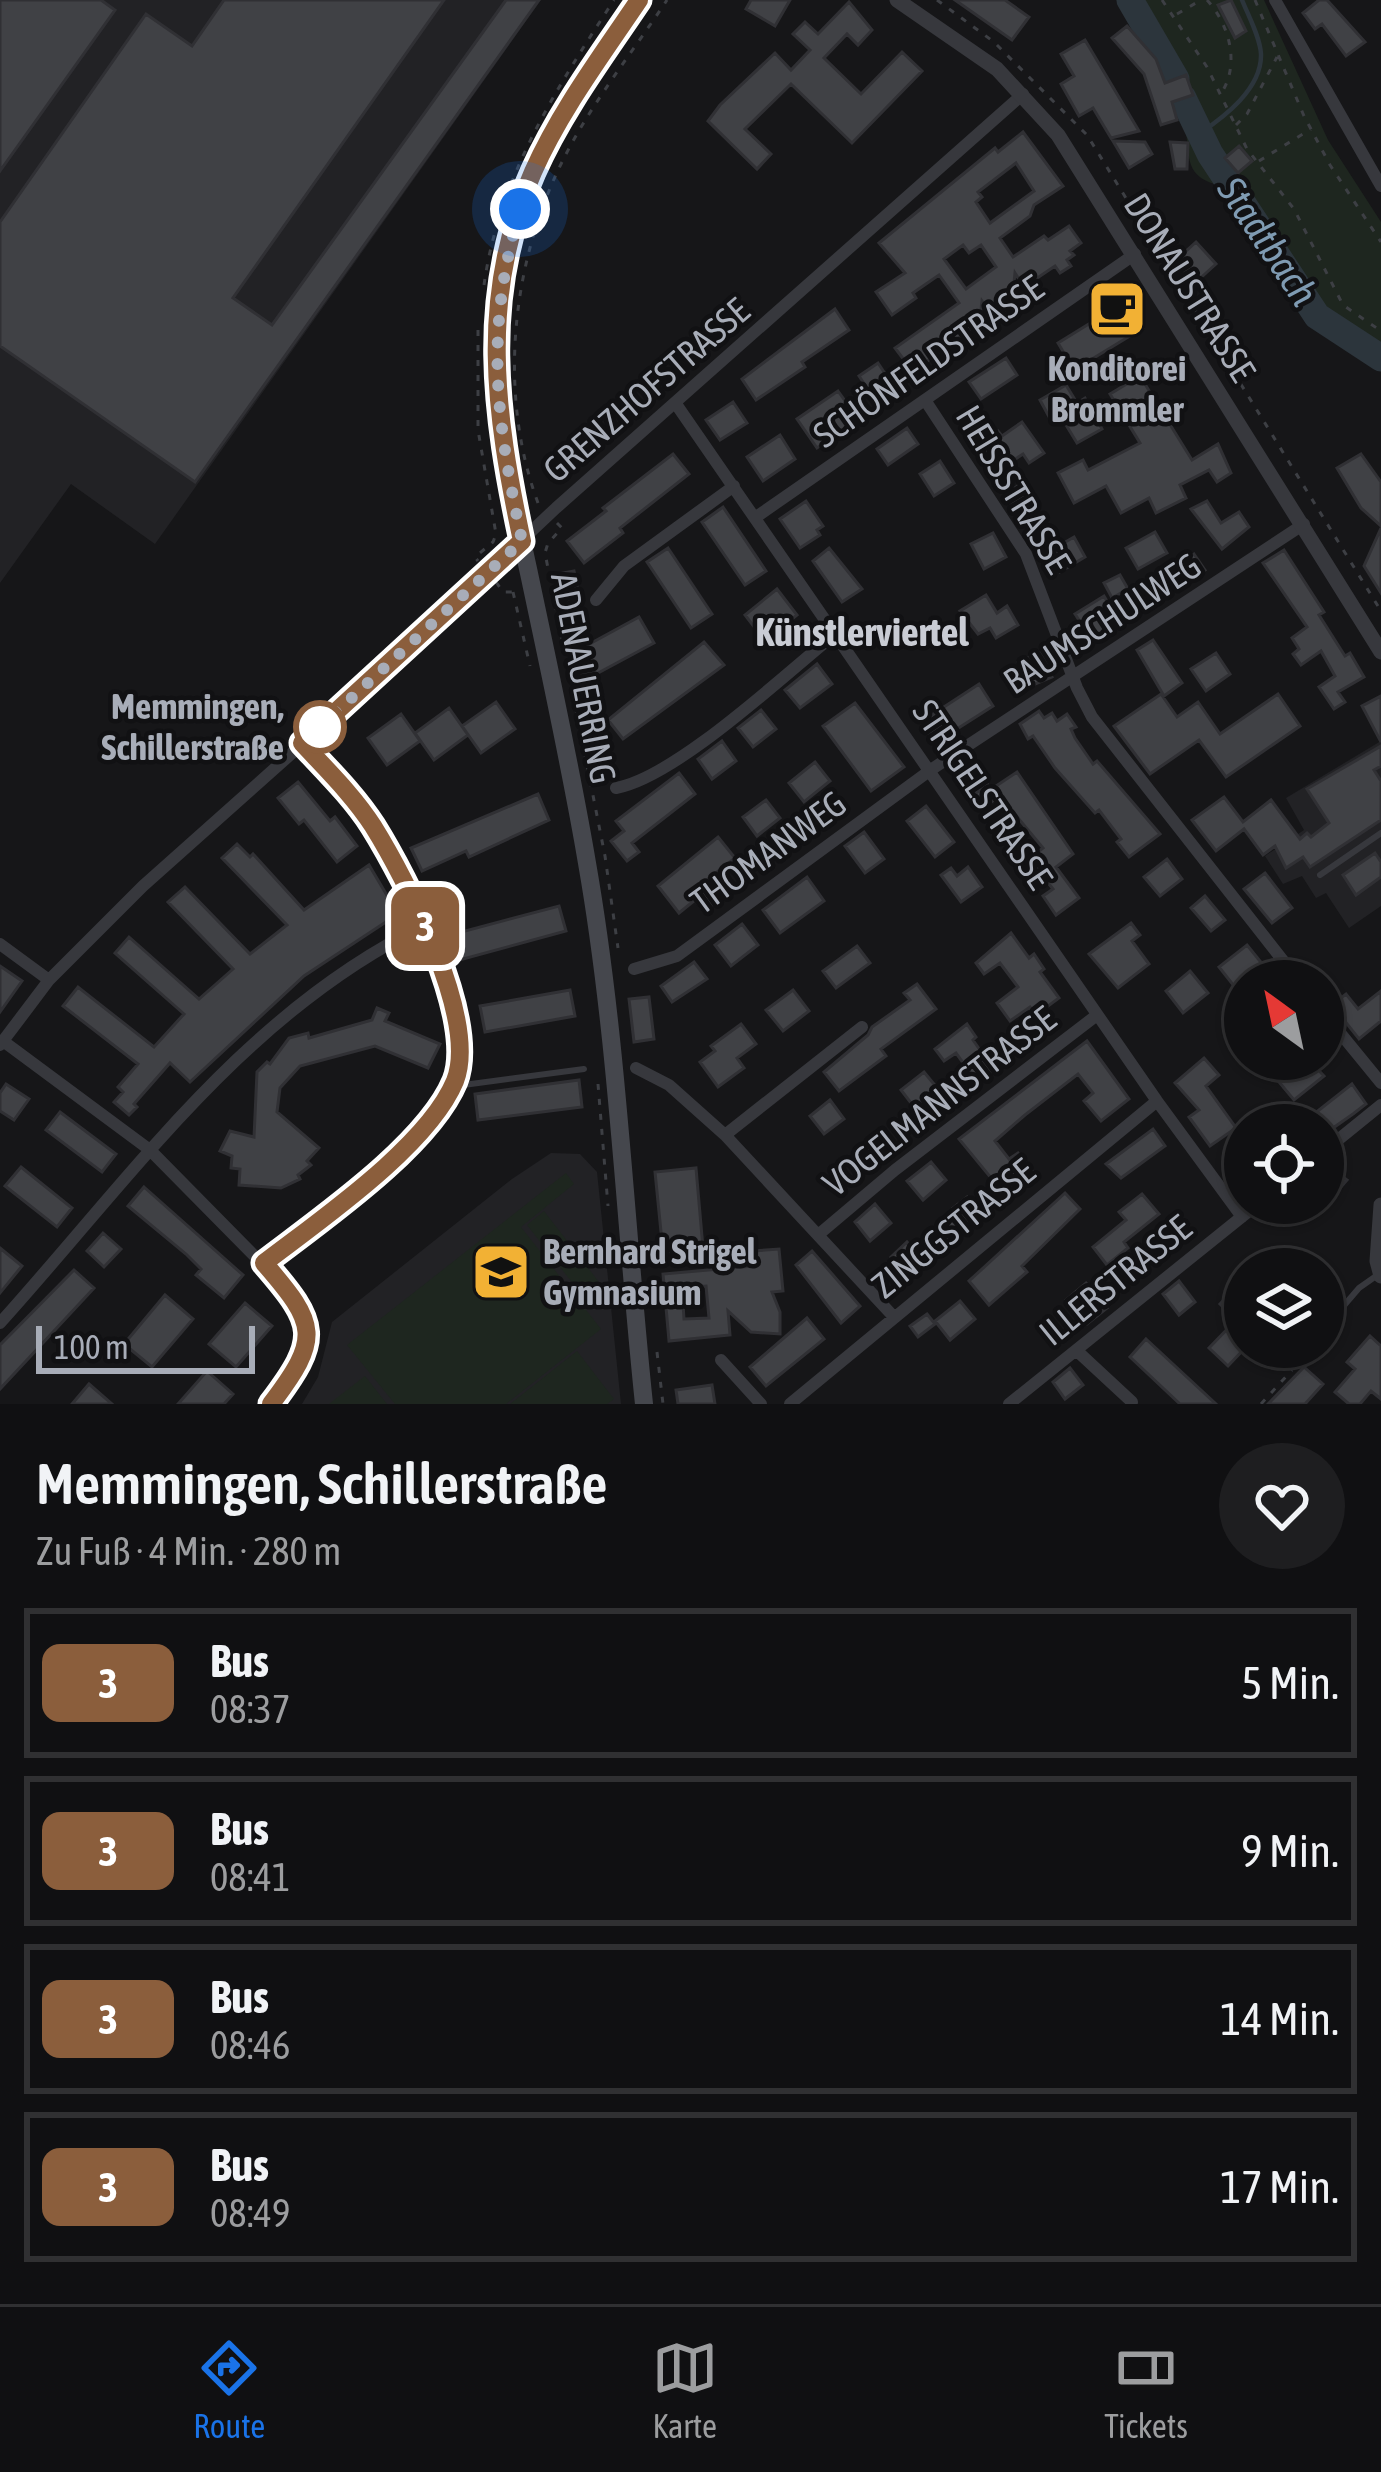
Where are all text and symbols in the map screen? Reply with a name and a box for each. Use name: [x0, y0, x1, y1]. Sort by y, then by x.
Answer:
water label: Stadtbach: [1209, 168, 1327, 313]
your location: [490, 179, 550, 239]
street label: DONAUSTRASSE: [1116, 185, 1264, 389]
street label: SCHÖNFELDSTRASSE: [805, 266, 1051, 456]
cafe icon: Konditorei Brommler: [1086, 278, 1148, 340]
street label: GRENZHOFSTRASSE: [535, 289, 757, 491]
place label: Konditorei Brommler: [1048, 347, 1186, 430]
street label: HEISSSTRASSE: [948, 398, 1080, 580]
street label: BAUMSCHULWEG: [996, 544, 1208, 702]
street label: ADENAUERRING: [543, 569, 625, 787]
district label: Künstlerviertel: [755, 610, 969, 654]
place label: Memmingen, Schillerstraße: [101, 685, 284, 768]
street label: STRIGELSTRASSE: [904, 692, 1062, 896]
marker: Memmingen, Schillerstraße: [295, 702, 345, 752]
street label: THOMANWEG: [682, 782, 854, 922]
line badge: 3: [386, 887, 464, 965]
text: 3: [415, 902, 435, 950]
north arrow: [1224, 960, 1344, 1080]
map controls: [1224, 960, 1344, 1368]
street label: VOGELMANNSTRASSE: [815, 997, 1063, 1205]
button: locate: [1224, 1104, 1344, 1224]
street label: ZINGGSTRASSE: [863, 1150, 1043, 1306]
street label: ILLERSTRASSE: [1031, 1206, 1199, 1354]
place label: Bernhard Strigel Gymnasium: [543, 1230, 757, 1313]
school or university icon: Bernhard Strigel Gymnasium: [470, 1241, 532, 1303]
button: layers: [1224, 1248, 1344, 1368]
scale bar: [36, 1320, 255, 1373]
text: 100 m: [54, 1328, 129, 1366]
button: heart: [1219, 1443, 1345, 1569]
text: Memmingen, Schillerstraße: [36, 1451, 607, 1516]
text: Zu Fuß · 4 Min. · 280 m: [36, 1529, 341, 1573]
text: Bus: [210, 1635, 269, 1687]
text: 5 Min.: [1241, 1657, 1339, 1709]
text: 3: [98, 1659, 118, 1707]
text: 08:37: [210, 1687, 290, 1731]
text: Bus: [210, 1803, 269, 1855]
text: 9 Min.: [1241, 1825, 1339, 1877]
text: 3: [98, 1827, 118, 1875]
text: 08:41: [210, 1855, 290, 1899]
text: Bus: [210, 1971, 269, 2023]
text: 14 Min.: [1220, 1993, 1339, 2045]
text: 3: [98, 1995, 118, 2043]
text: 08:46: [210, 2023, 290, 2067]
text: Bus: [210, 2139, 269, 2191]
text: 17 Min.: [1220, 2161, 1339, 2213]
text: 3: [98, 2163, 118, 2211]
text: 08:49: [210, 2191, 290, 2235]
tab: Route: [193, 2335, 265, 2445]
tab: Karte: [652, 2335, 718, 2445]
tab: Tickets: [1104, 2335, 1188, 2445]

